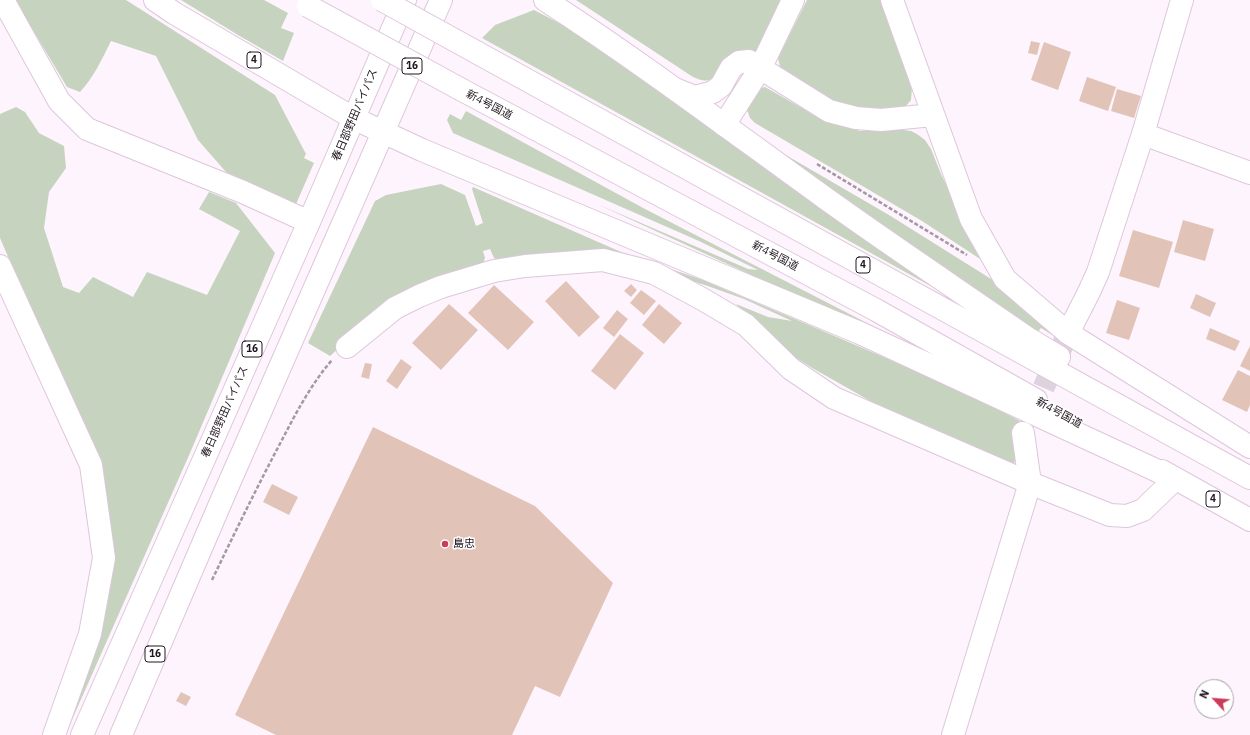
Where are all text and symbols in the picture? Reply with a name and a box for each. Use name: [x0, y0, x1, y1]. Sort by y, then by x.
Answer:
road number: 4: [247, 52, 261, 68]
road number: 16: [402, 58, 422, 74]
street label: 春日部野田バイパス: [330, 67, 380, 163]
street label: 新4号国道: [464, 87, 514, 123]
street label: 新4号国道: [750, 238, 800, 274]
road number: 4: [856, 257, 870, 273]
road number: 16: [242, 341, 262, 357]
street label: 春日部野田バイパス: [199, 364, 251, 460]
street label: 新4号国道: [1034, 395, 1084, 431]
road number: 4: [1206, 491, 1220, 507]
place label: 島忠: [453, 537, 475, 551]
marker: 島忠: [440, 539, 450, 549]
road number: 16: [145, 646, 165, 662]
north arrow: [1194, 679, 1234, 719]
text: N: [1196, 688, 1212, 701]

